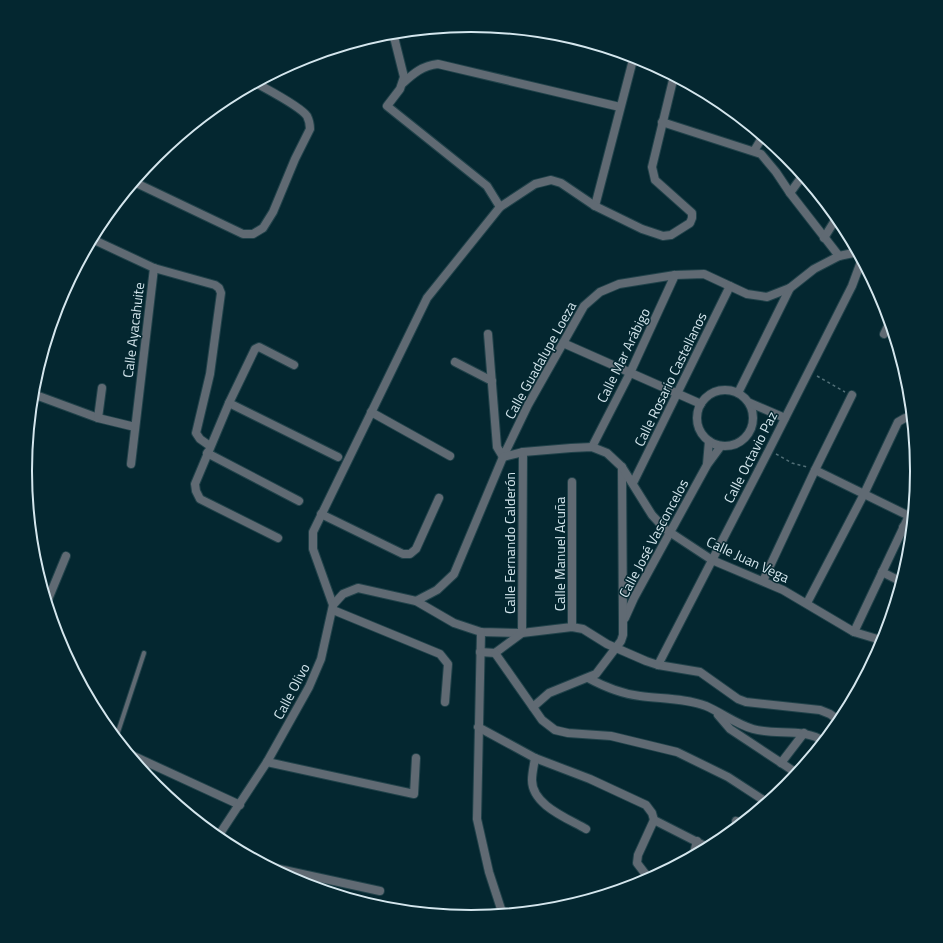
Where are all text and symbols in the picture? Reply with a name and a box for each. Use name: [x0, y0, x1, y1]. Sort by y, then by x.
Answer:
street label: Calle Ayacahuite: [117, 281, 149, 379]
street label: Calle Guadalupe Loeza: [499, 297, 581, 423]
street label: Calle Mar Arábigo: [591, 304, 655, 406]
street label: Calle Rosario Castellanos: [628, 308, 712, 450]
street label: Calle Octavio Paz: [718, 408, 782, 506]
street label: Calle Fernando Calderón: [499, 472, 520, 614]
street label: Calle José Vasconcelos: [613, 475, 693, 601]
street label: Calle Manuel Acuña: [549, 497, 570, 611]
street label: Calle Juan Vega: [703, 531, 793, 587]
street label: Calle Olivo: [267, 659, 315, 723]

